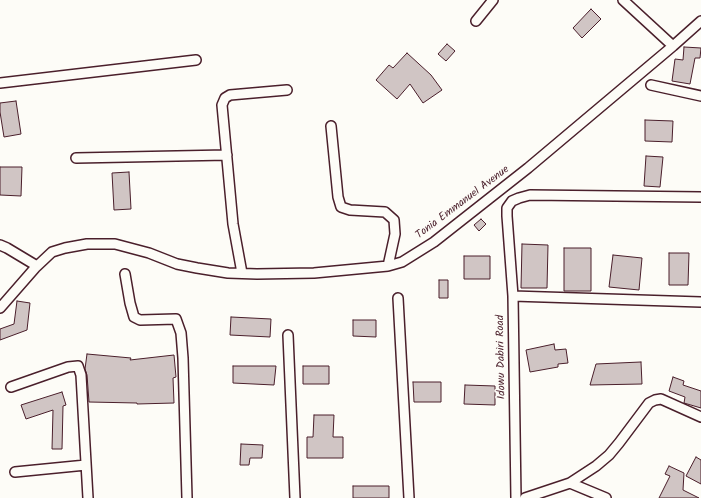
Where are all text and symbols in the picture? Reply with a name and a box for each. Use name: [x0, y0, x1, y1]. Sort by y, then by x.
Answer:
street label: Tonia Emmanuel Avenue: [414, 164, 512, 242]
street label: Idowu Dabiri Road: [495, 315, 509, 399]

